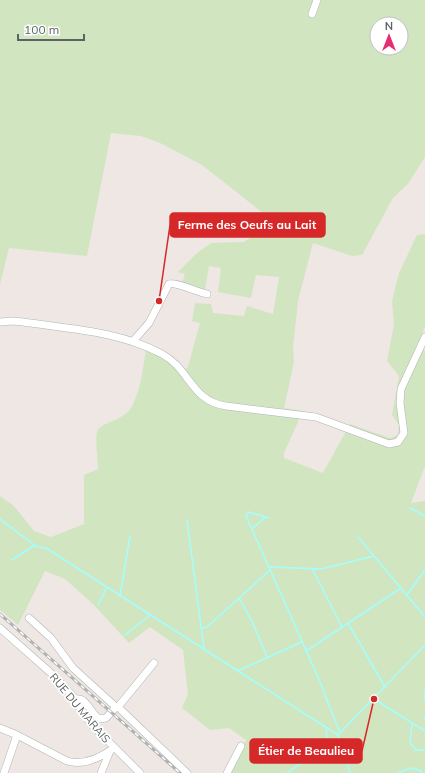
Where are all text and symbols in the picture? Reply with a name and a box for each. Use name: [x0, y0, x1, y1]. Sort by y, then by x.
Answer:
scale bar: [18, 16, 84, 42]
north arrow: [369, 16, 409, 56]
text: N: [385, 19, 393, 33]
text: 100 m: [24, 22, 59, 37]
callout: Ferme des Oeufs au Lait: [170, 213, 325, 237]
text: Ferme des Oeufs au Lait: [178, 217, 317, 232]
street label: RUE DU MARAIS: [47, 670, 113, 746]
callout: Étier de Beaulieu: [250, 739, 362, 763]
text: Étier de Beaulieu: [258, 743, 354, 758]

